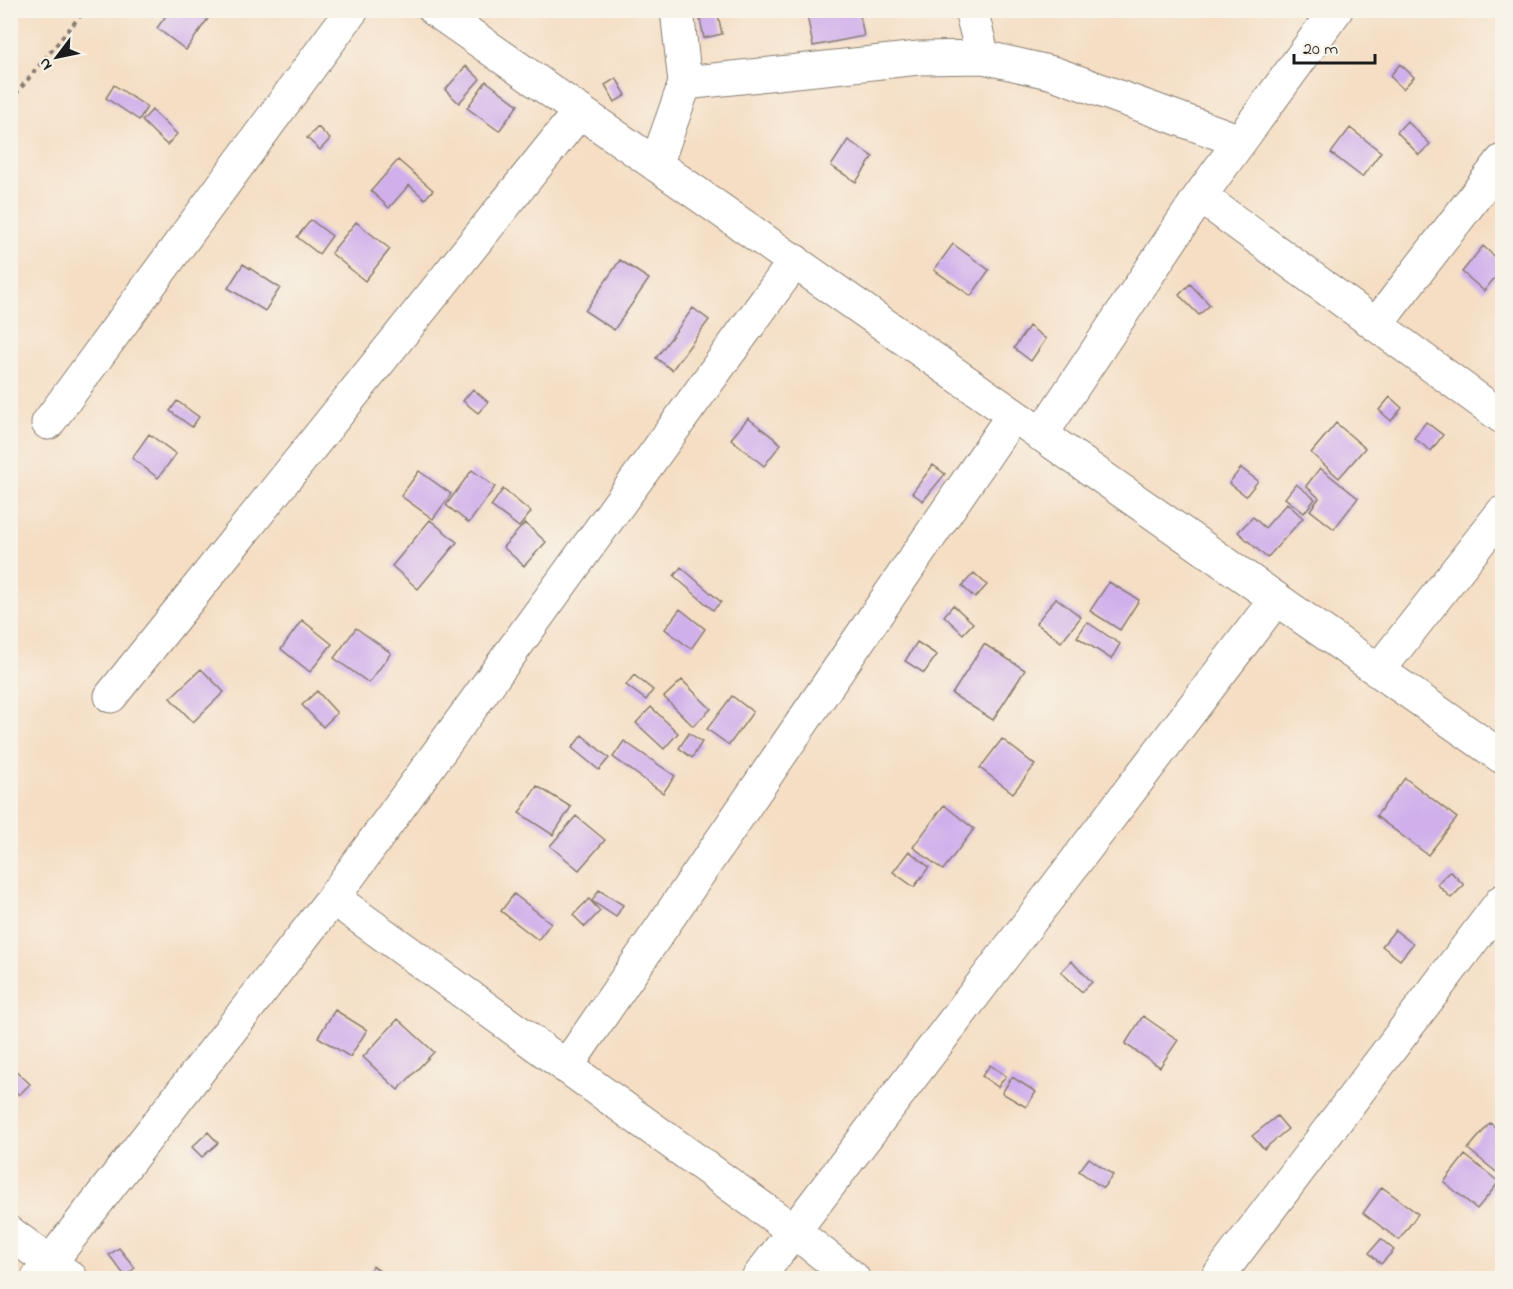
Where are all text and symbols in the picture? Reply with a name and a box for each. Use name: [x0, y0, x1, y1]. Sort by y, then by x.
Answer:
north arrow: [27, 27, 87, 87]
scale bar: [1294, 27, 1375, 65]
text: 20 m: [1303, 37, 1338, 63]
text: N: [33, 53, 59, 75]

